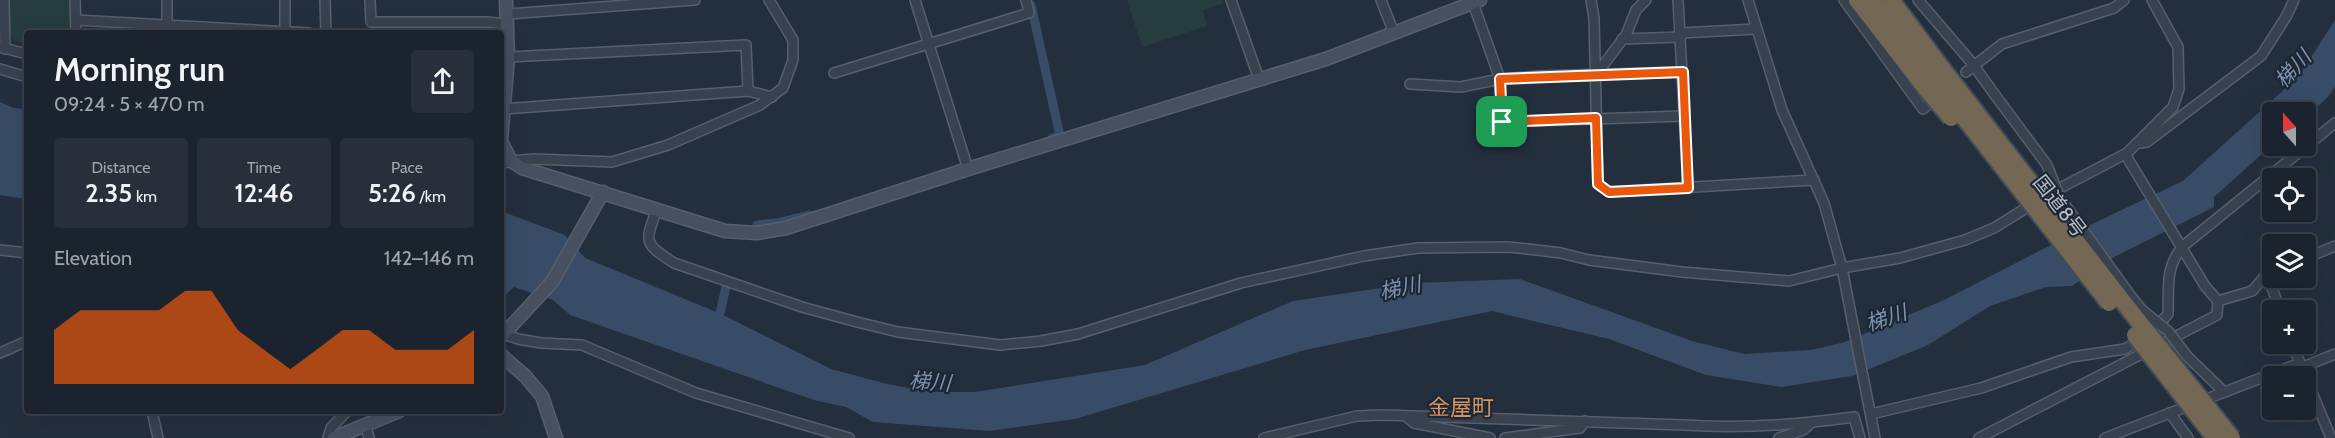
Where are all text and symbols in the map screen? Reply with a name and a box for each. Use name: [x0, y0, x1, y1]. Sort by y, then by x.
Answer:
water label: 梯川: [2269, 43, 2317, 93]
text: Morning run: [54, 49, 225, 89]
button: share: [411, 50, 474, 113]
text: 09:24 · 5 × 470 m: [54, 92, 205, 116]
pin: [1476, 96, 1527, 147]
north arrow: [2262, 102, 2316, 156]
map controls: [2262, 102, 2316, 420]
icon: arrive: [1485, 105, 1518, 138]
text: Distance: [92, 158, 150, 177]
text: Time: [247, 158, 281, 177]
text: Pace: [391, 158, 423, 177]
button: locate: [2262, 168, 2316, 222]
street label: 国道8号: [2028, 170, 2092, 242]
text: 2.35: [85, 177, 132, 209]
text: 12:46: [235, 177, 293, 209]
text: 5:26: [368, 177, 416, 209]
text: km: [132, 187, 157, 206]
text: /km: [416, 187, 446, 206]
button: layers: [2262, 234, 2316, 288]
text: Elevation: [54, 246, 132, 270]
text: 142–146 m: [384, 246, 474, 270]
water label: 梯川: [1377, 271, 1425, 304]
water label: 梯川: [1862, 299, 1912, 336]
button: +: [2262, 300, 2316, 354]
button: −: [2262, 366, 2316, 420]
water label: 梯川: [908, 368, 954, 396]
district label: 金屋町: [1428, 394, 1494, 421]

